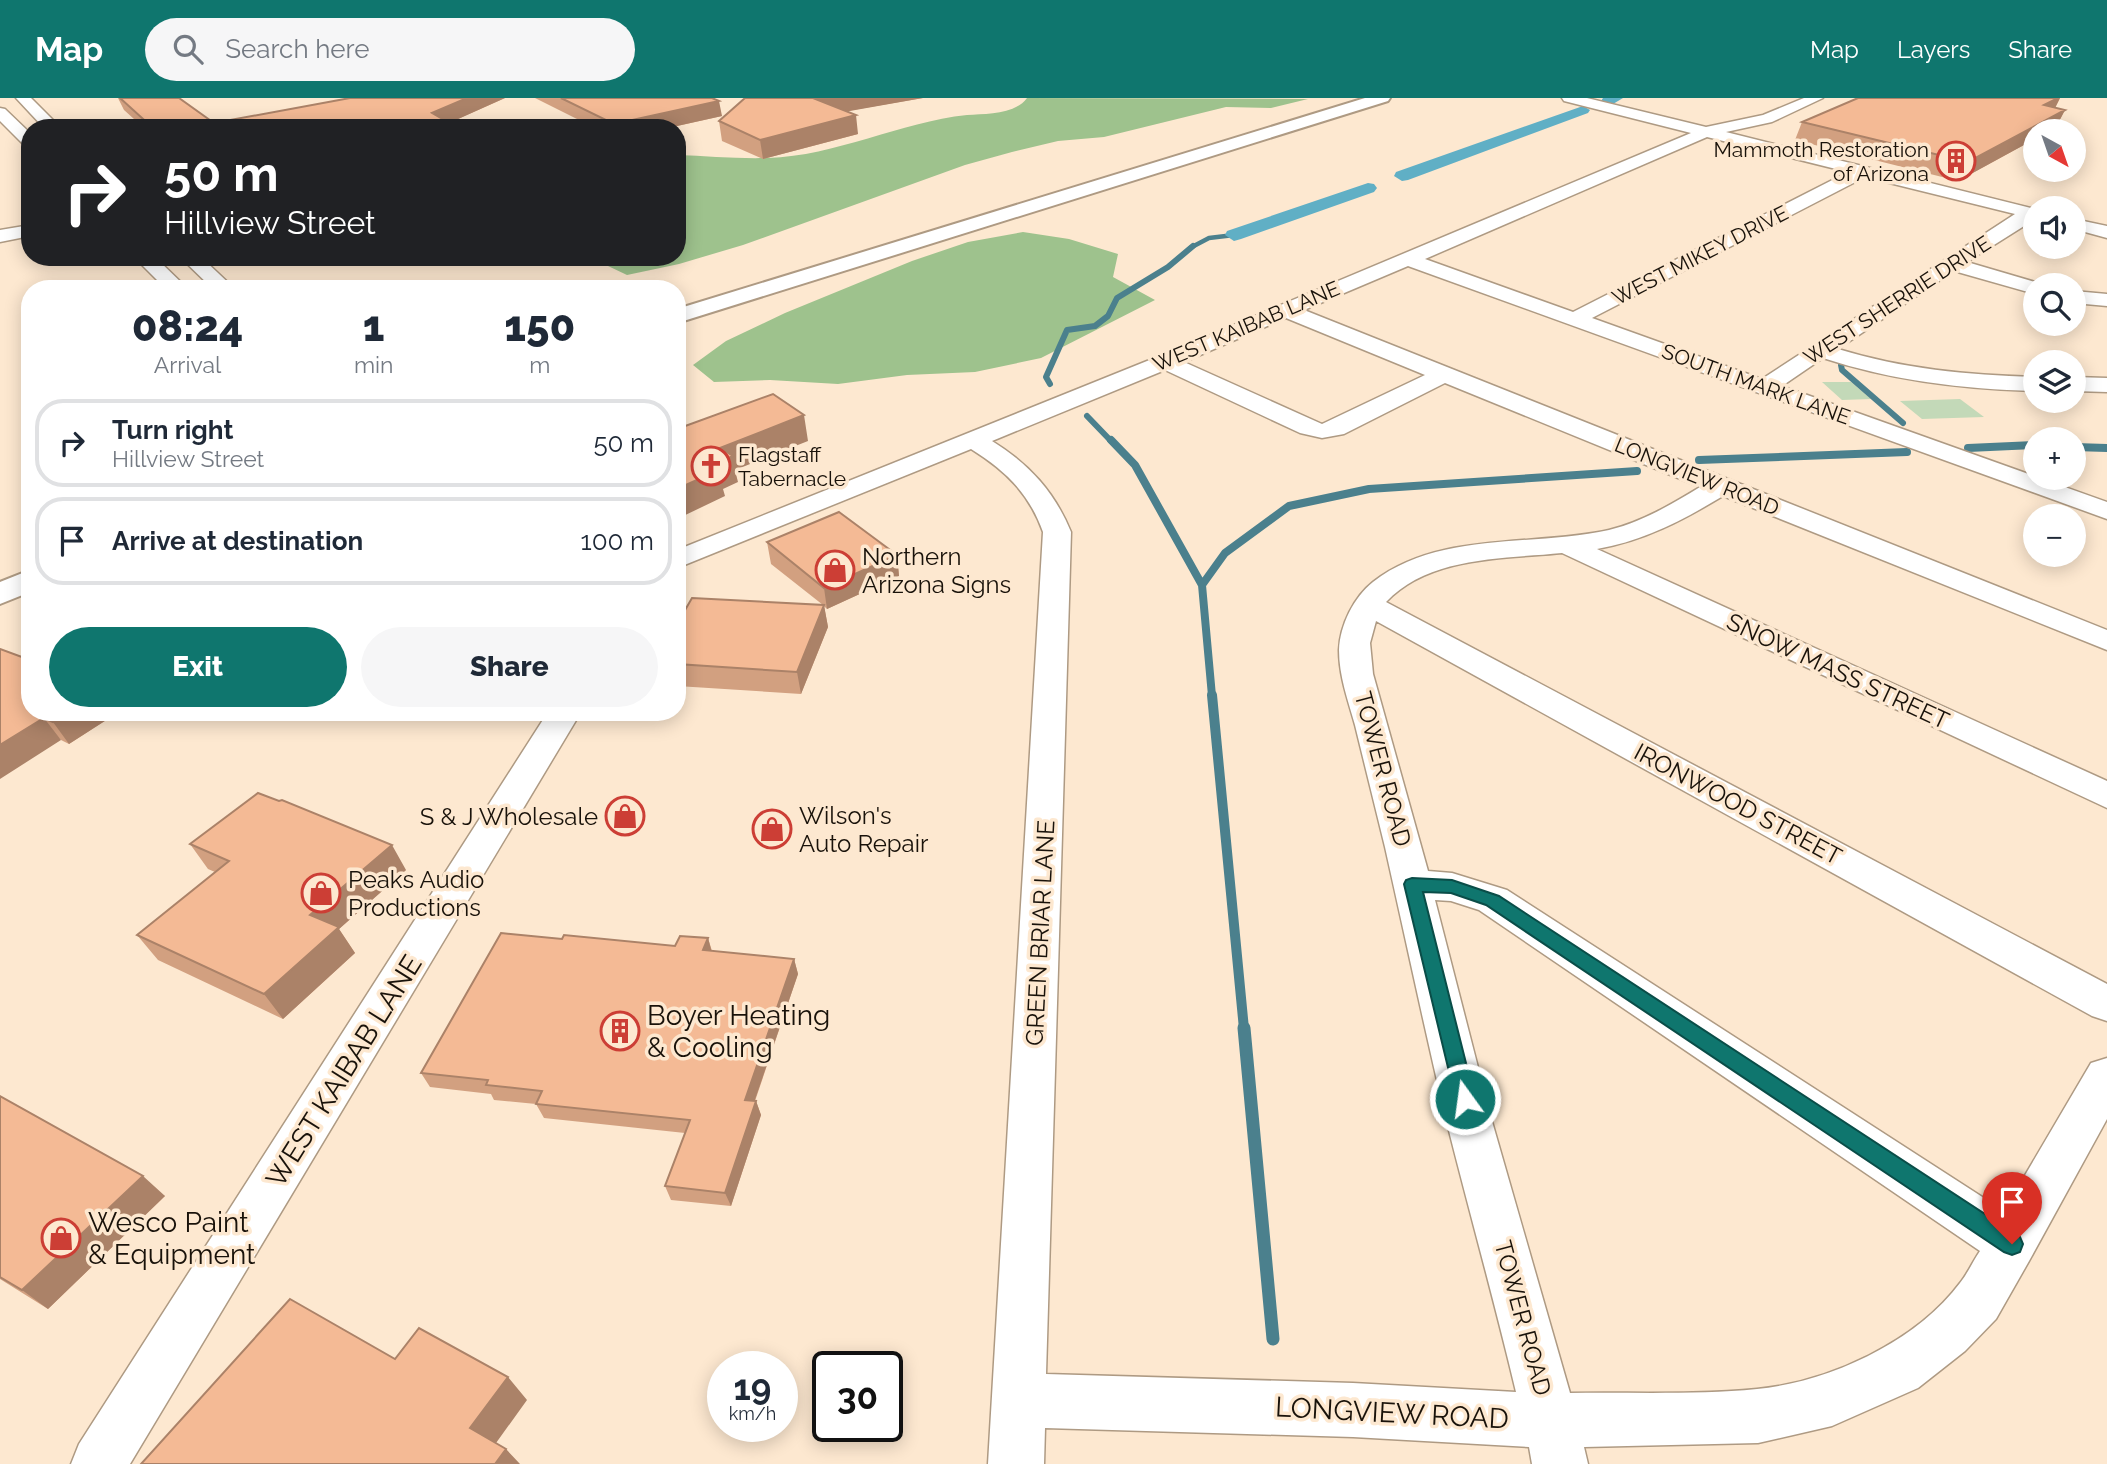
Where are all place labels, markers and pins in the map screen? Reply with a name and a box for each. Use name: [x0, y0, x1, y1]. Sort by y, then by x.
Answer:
place label: Mammoth Restoration of Arizona: [1713, 137, 1929, 186]
building icon: Mammoth Restoration of Arizona: [1935, 140, 1977, 182]
place label: Flagstaff Tabernacle: [738, 442, 846, 491]
church icon: Flagstaff Tabernacle: [690, 445, 732, 487]
place label: Northern Arizona Signs: [862, 542, 1011, 599]
shop icon: Northern Arizona Signs: [814, 549, 856, 591]
shop icon: S & J Wholesale: [604, 795, 646, 837]
place label: Wilson's Auto Repair: [799, 801, 929, 858]
place label: S & J Wholesale: [420, 802, 598, 831]
shop icon: Wilson's Auto Repair: [751, 808, 793, 850]
place label: Peaks Audio Productions: [348, 865, 484, 922]
shop icon: Peaks Audio Productions: [300, 872, 342, 914]
place label: Boyer Heating & Cooling: [647, 999, 830, 1064]
building icon: Boyer Heating & Cooling: [599, 1010, 641, 1052]
pin: [1982, 1172, 2042, 1244]
place label: Wesco Paint & Equipment: [88, 1206, 256, 1271]
shop icon: Wesco Paint & Equipment: [40, 1217, 82, 1259]

